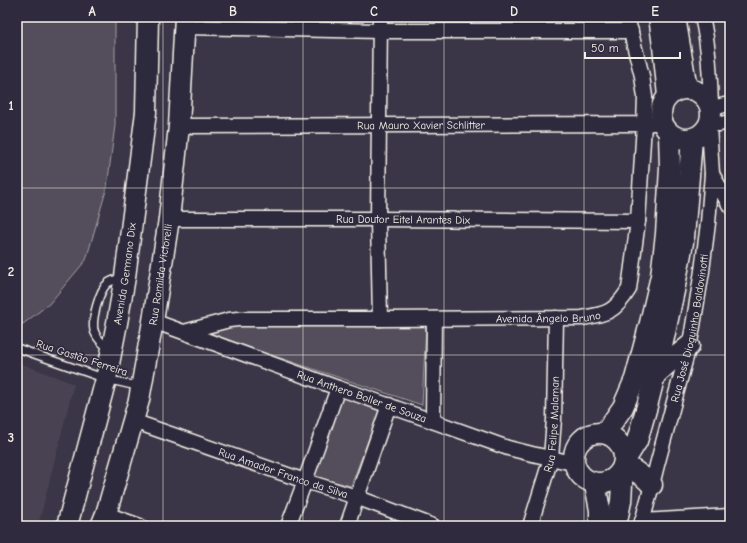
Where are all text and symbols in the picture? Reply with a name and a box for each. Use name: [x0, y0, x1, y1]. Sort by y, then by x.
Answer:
text: A: [88, 4, 96, 19]
text: B: [229, 4, 237, 19]
text: C: [370, 4, 378, 19]
text: D: [510, 4, 518, 19]
text: E: [651, 4, 659, 19]
scale bar: [585, 34, 680, 60]
text: 50 m: [591, 41, 619, 55]
text: 1: [8, 98, 14, 113]
street label: Rua Mauro Xavier Schlitter: [357, 118, 486, 132]
street label: Rua Doutor Eitel Arantes Dix: [336, 213, 471, 226]
street label: Avenida Germano Dix: [110, 221, 138, 326]
street label: Rua Romilda Victorelli: [146, 223, 175, 326]
street label: Rua José Dioguinho Baldovinotti: [668, 253, 711, 404]
text: 2: [8, 264, 14, 279]
street label: Avenida Ângelo Bruno: [496, 308, 602, 325]
street label: Rua Gastão Ferreira: [35, 337, 129, 379]
street label: Rua Anthero Boller de Souza: [295, 367, 428, 425]
street label: Rua Felipe Malaman: [541, 376, 561, 474]
text: 3: [8, 430, 14, 445]
street label: Rua Amador Franco da Silva: [217, 445, 350, 501]

